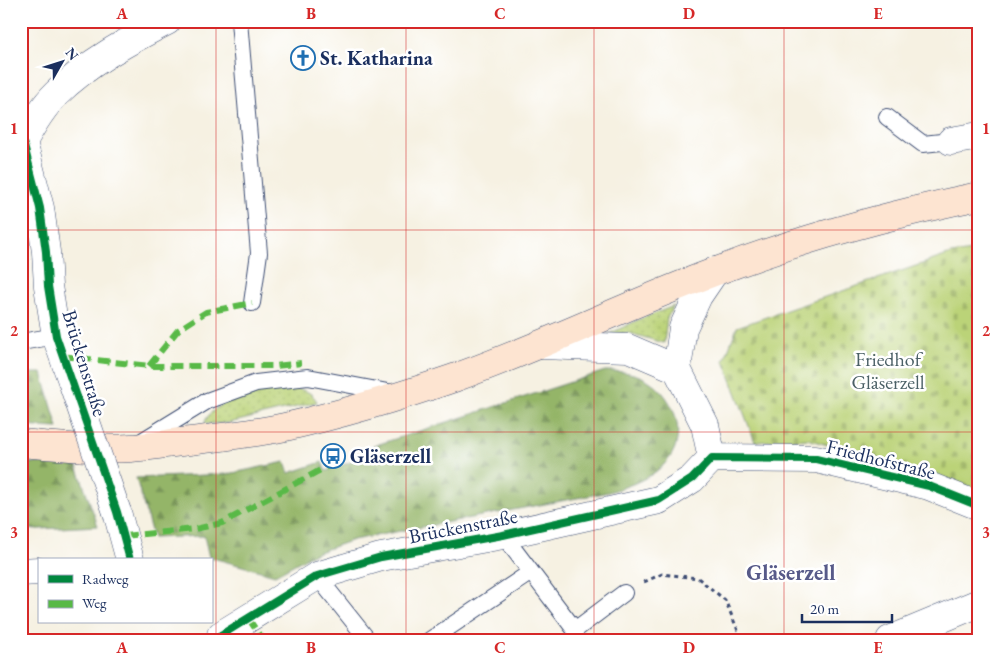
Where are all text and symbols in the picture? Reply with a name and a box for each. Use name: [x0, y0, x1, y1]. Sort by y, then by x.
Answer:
text: A: [115, 3, 128, 24]
text: B: [306, 3, 316, 24]
text: C: [494, 3, 506, 24]
text: D: [683, 3, 695, 24]
text: E: [873, 3, 883, 24]
north arrow: [38, 38, 88, 88]
text: N: [62, 44, 83, 64]
church icon: St. Katharina: [290, 45, 316, 71]
place label: St. Katharina: [320, 45, 433, 71]
text: 1: [10, 118, 18, 139]
text: 1: [982, 118, 990, 139]
street label: Brückenstraße: [56, 307, 114, 420]
text: 2: [10, 320, 19, 341]
text: 2: [982, 320, 991, 341]
park label: Friedhof Gläserzell: [851, 346, 925, 395]
street label: Friedhofstraße: [824, 433, 938, 485]
bus stop icon: Gläserzell: [320, 443, 346, 469]
place label: Gläserzell: [350, 443, 431, 469]
street label: Brückenstraße: [406, 503, 520, 549]
text: 3: [10, 522, 18, 543]
text: 3: [982, 522, 990, 543]
legend: [38, 558, 212, 624]
district label: Gläserzell: [746, 558, 836, 587]
text: Radweg: [82, 569, 129, 588]
scale bar: [802, 591, 892, 623]
text: Weg: [82, 593, 107, 612]
text: 20 m: [810, 599, 839, 618]
text: A: [115, 637, 128, 658]
text: B: [306, 637, 316, 658]
text: C: [494, 637, 506, 658]
text: D: [683, 637, 695, 658]
text: E: [873, 637, 883, 658]

